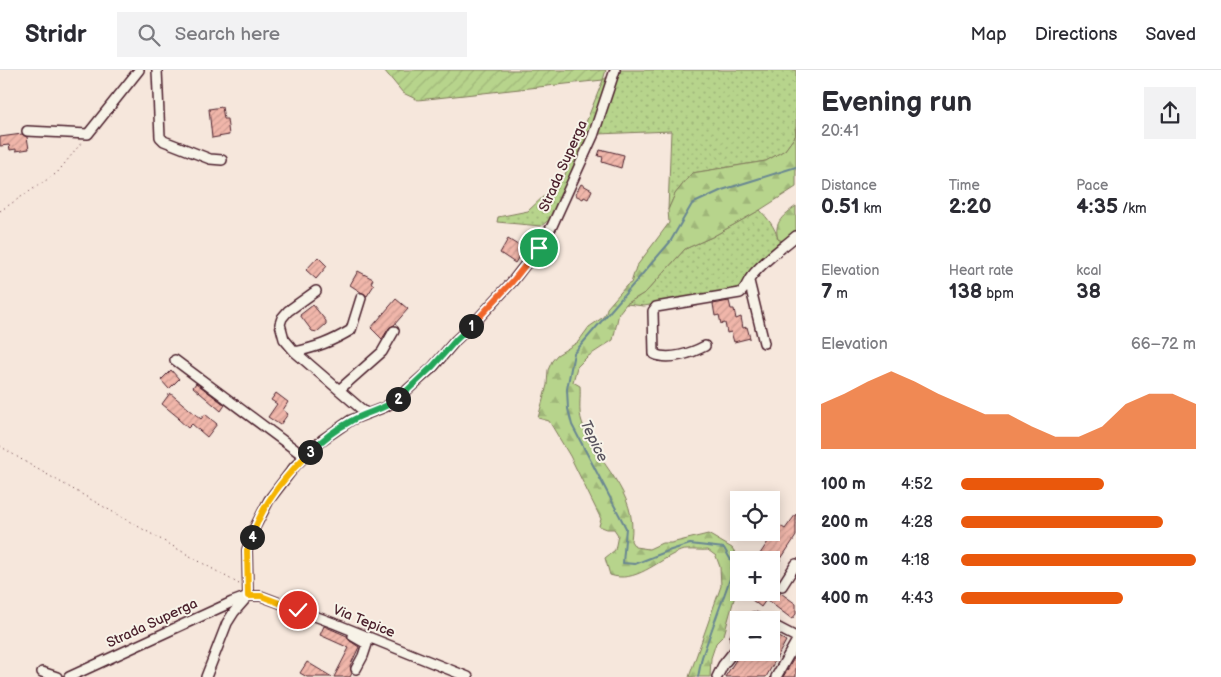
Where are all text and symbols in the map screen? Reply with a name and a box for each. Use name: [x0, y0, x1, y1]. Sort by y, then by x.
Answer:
search box: [117, 12, 467, 57]
text: Stridr: [25, 20, 87, 49]
icon: search: [135, 21, 163, 49]
text: Search here: [175, 23, 280, 46]
text: Map: [971, 24, 1007, 45]
text: Directions: [1035, 24, 1117, 45]
text: Saved: [1145, 24, 1196, 45]
text: Evening run: [821, 86, 972, 119]
button: share: [1144, 87, 1196, 139]
street label: Strada Superga: [535, 118, 591, 214]
text: 20:41: [821, 122, 859, 141]
text: Distance: [821, 177, 877, 194]
text: Time: [949, 177, 980, 194]
text: Pace: [1076, 177, 1108, 194]
text: 0.51: [821, 194, 860, 219]
text: 2:20: [949, 194, 992, 219]
text: 4:35: [1076, 194, 1118, 219]
text: km: [860, 200, 882, 217]
text: /km: [1118, 200, 1147, 217]
pin: [518, 227, 560, 269]
icon: arrive: [525, 234, 553, 262]
text: Elevation: [821, 262, 879, 279]
text: Heart rate: [949, 262, 1013, 279]
text: kcal: [1076, 262, 1101, 279]
text: 7: [821, 279, 833, 304]
text: 138: [949, 279, 982, 304]
text: 38: [1076, 279, 1101, 304]
text: m: [833, 285, 848, 302]
text: bpm: [982, 285, 1014, 302]
pin: 1: [458, 314, 484, 338]
text: 1: [469, 318, 474, 335]
text: Elevation: [821, 335, 888, 354]
text: 66–72 m: [1131, 335, 1196, 354]
pin: 2: [386, 386, 410, 412]
text: 2: [394, 391, 403, 408]
water label: Tepice: [576, 417, 612, 465]
pin: 3: [298, 440, 322, 464]
text: 3: [306, 444, 315, 461]
text: 100 m: [821, 475, 866, 494]
text: 4:52: [901, 475, 933, 494]
map controls: [730, 491, 780, 661]
button: locate: [730, 491, 780, 541]
text: 200 m: [821, 513, 868, 532]
text: 4:28: [901, 513, 933, 532]
pin: 4: [240, 524, 264, 550]
text: 4: [248, 529, 257, 546]
button: +: [730, 551, 780, 601]
text: 300 m: [821, 551, 868, 570]
text: 4:18: [901, 551, 930, 570]
pin: [277, 589, 319, 631]
text: 400 m: [821, 589, 868, 608]
text: 4:43: [901, 589, 934, 608]
street label: Strada Superga: [104, 594, 200, 651]
icon: check: [284, 596, 312, 624]
street label: Via Tepice: [330, 601, 398, 641]
button: −: [730, 611, 780, 661]

